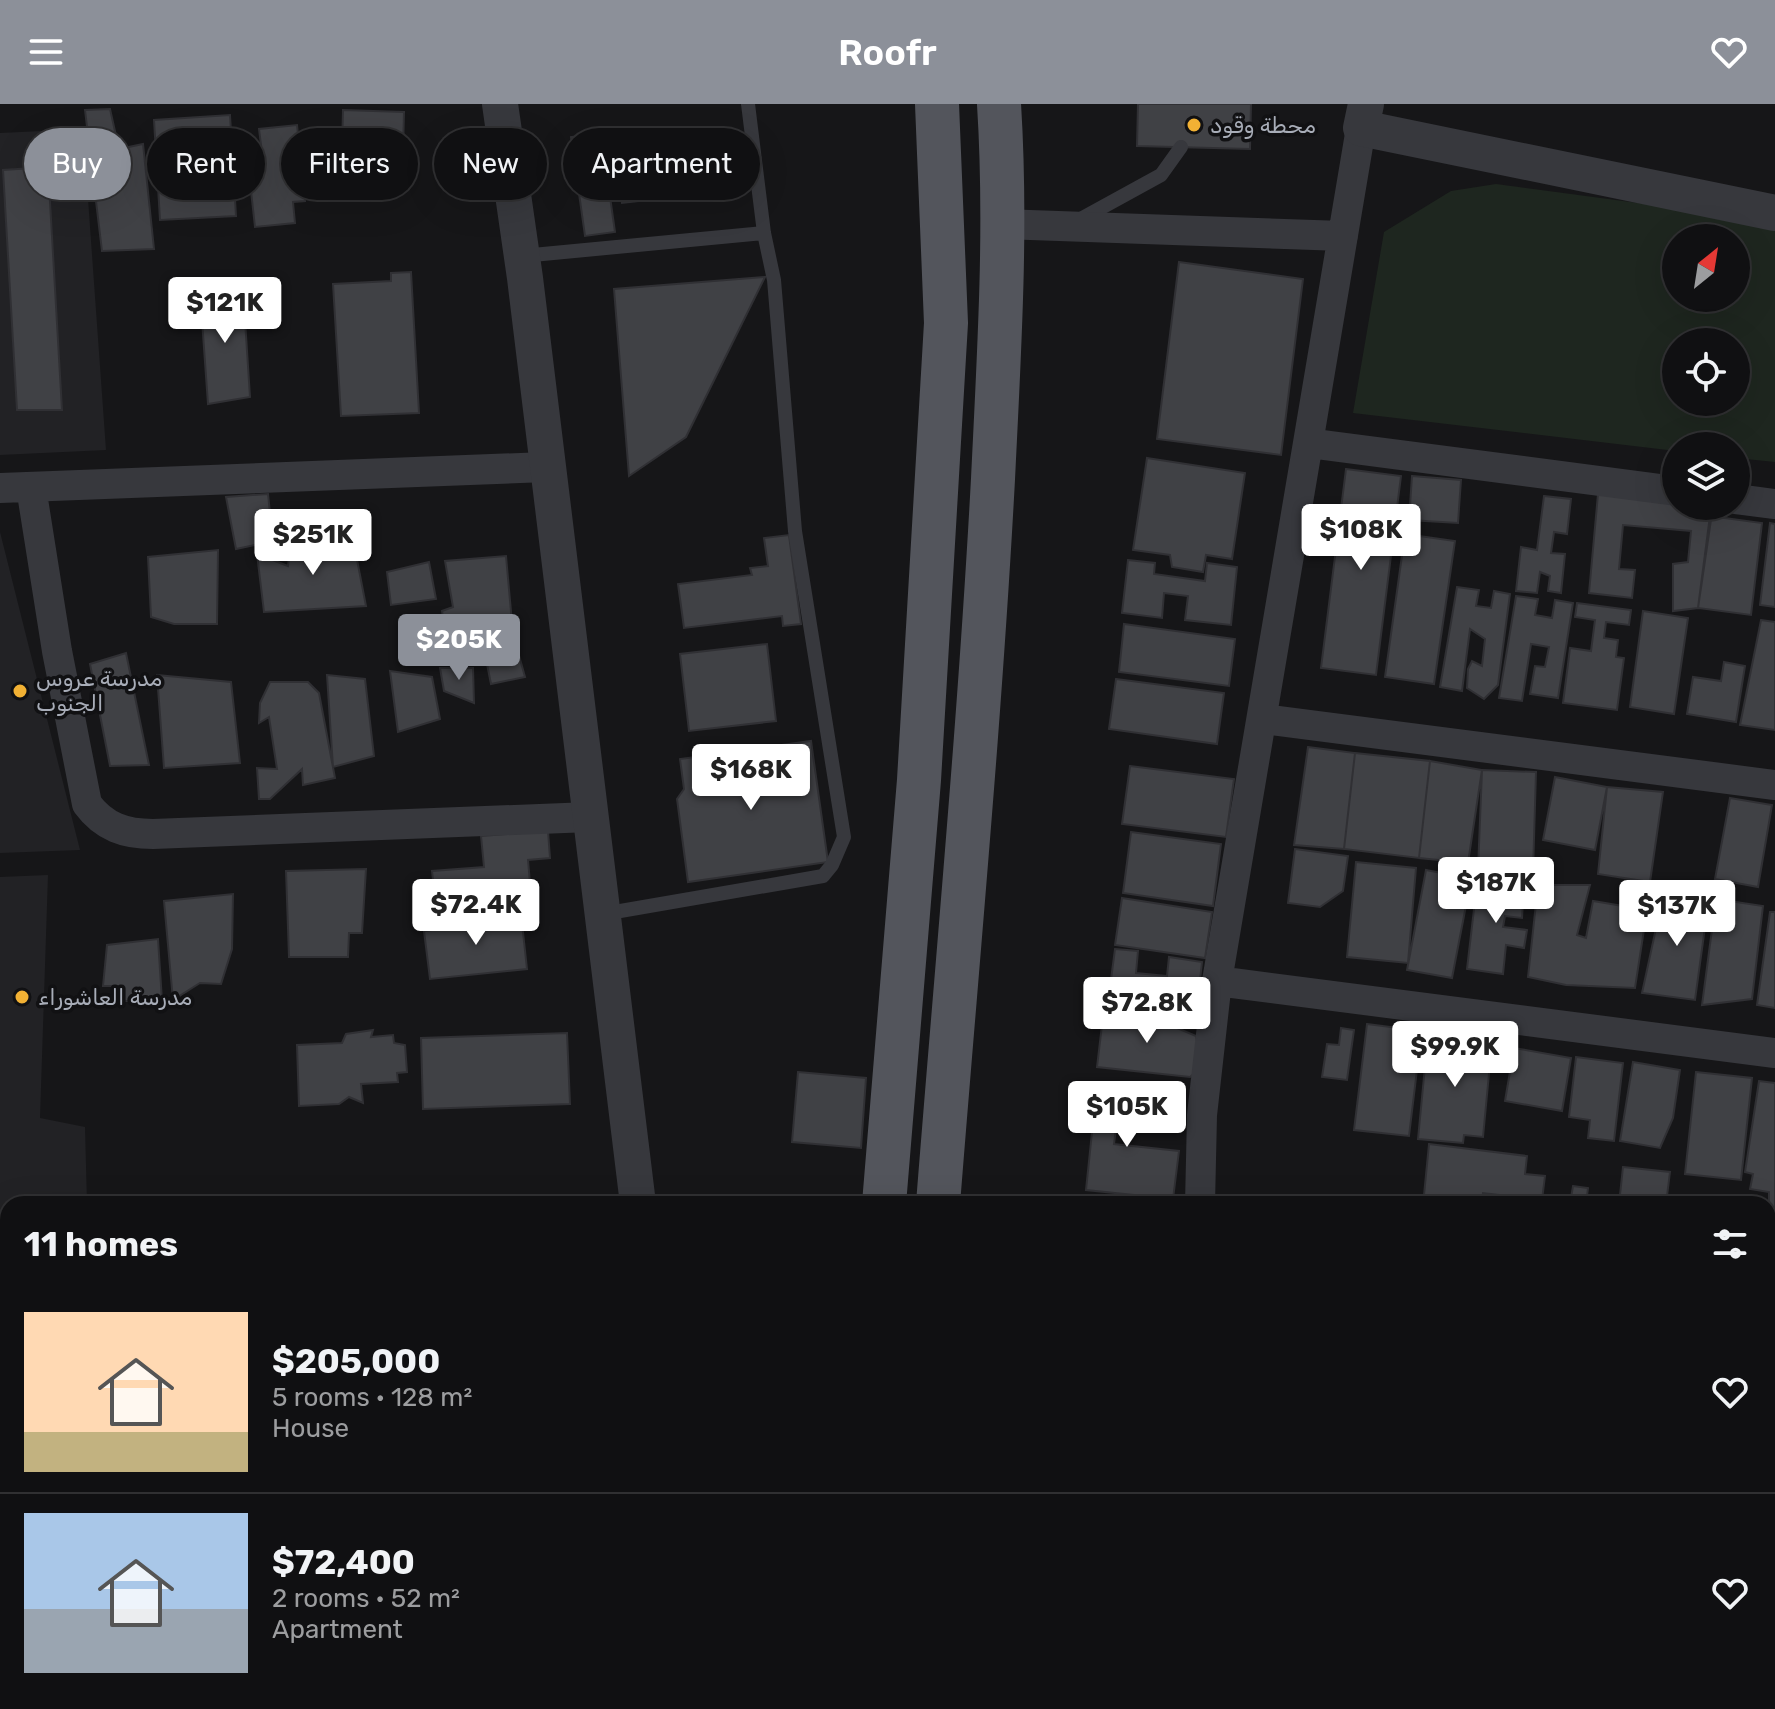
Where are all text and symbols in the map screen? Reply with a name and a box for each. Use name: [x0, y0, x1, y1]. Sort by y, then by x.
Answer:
icon: menu: [24, 30, 68, 74]
icon: heart: [1707, 30, 1751, 74]
text: Roofr: [838, 31, 937, 74]
place label: محطة وقود: [1210, 112, 1316, 139]
marker: محطة وقود: [1185, 116, 1203, 134]
chip: Buy: [24, 128, 131, 200]
chip: Rent: [147, 128, 265, 200]
chip: Filters: [281, 128, 418, 200]
chip: New: [434, 128, 547, 200]
chip: Apartment: [563, 128, 760, 200]
north arrow: [1662, 224, 1750, 312]
map controls: [1662, 224, 1750, 520]
pin: $121K: [169, 277, 281, 345]
text: $121K: [186, 287, 264, 318]
button: locate: [1662, 328, 1750, 416]
button: layers: [1662, 432, 1750, 520]
pin: $108K: [1305, 504, 1417, 572]
pin: $251K: [257, 509, 369, 577]
text: $108K: [1320, 514, 1402, 545]
text: $251K: [272, 519, 354, 550]
pin: $205K: [403, 614, 515, 682]
text: $205K: [416, 624, 502, 655]
place label: مدرسة عروس الجنوب: [36, 665, 162, 717]
marker: مدرسة عروس الجنوب: [11, 682, 29, 700]
pin: $168K: [695, 744, 807, 812]
text: $168K: [710, 754, 792, 785]
pin: $187K: [1440, 857, 1552, 925]
text: $187K: [1456, 867, 1536, 898]
pin: $72.4K: [411, 879, 541, 947]
pin: $137K: [1621, 880, 1733, 948]
text: $72.4K: [430, 889, 522, 920]
text: $137K: [1637, 890, 1717, 921]
pin: $72.8K: [1082, 977, 1212, 1045]
place label: مدرسة العاشوراء: [38, 984, 192, 1011]
text: $72.8K: [1101, 987, 1193, 1018]
marker: مدرسة العاشوراء: [13, 988, 31, 1006]
pin: $99.9K: [1390, 1021, 1520, 1089]
text: $99.9K: [1410, 1031, 1500, 1062]
pin: $105K: [1071, 1081, 1183, 1149]
text: $105K: [1086, 1091, 1168, 1122]
icon: filters: [1708, 1222, 1752, 1266]
text: 11 homes: [24, 1224, 178, 1265]
text: $205,000: [272, 1341, 440, 1382]
icon: home: [88, 1344, 184, 1440]
icon: heart: [1708, 1370, 1752, 1414]
text: 5 rooms · 128 m²: [272, 1382, 472, 1413]
text: House: [272, 1413, 349, 1444]
text: $72,400: [272, 1542, 415, 1583]
icon: home: [88, 1545, 184, 1641]
icon: heart: [1708, 1571, 1752, 1615]
text: 2 rooms · 52 m²: [272, 1583, 460, 1614]
text: Apartment: [272, 1614, 403, 1645]

